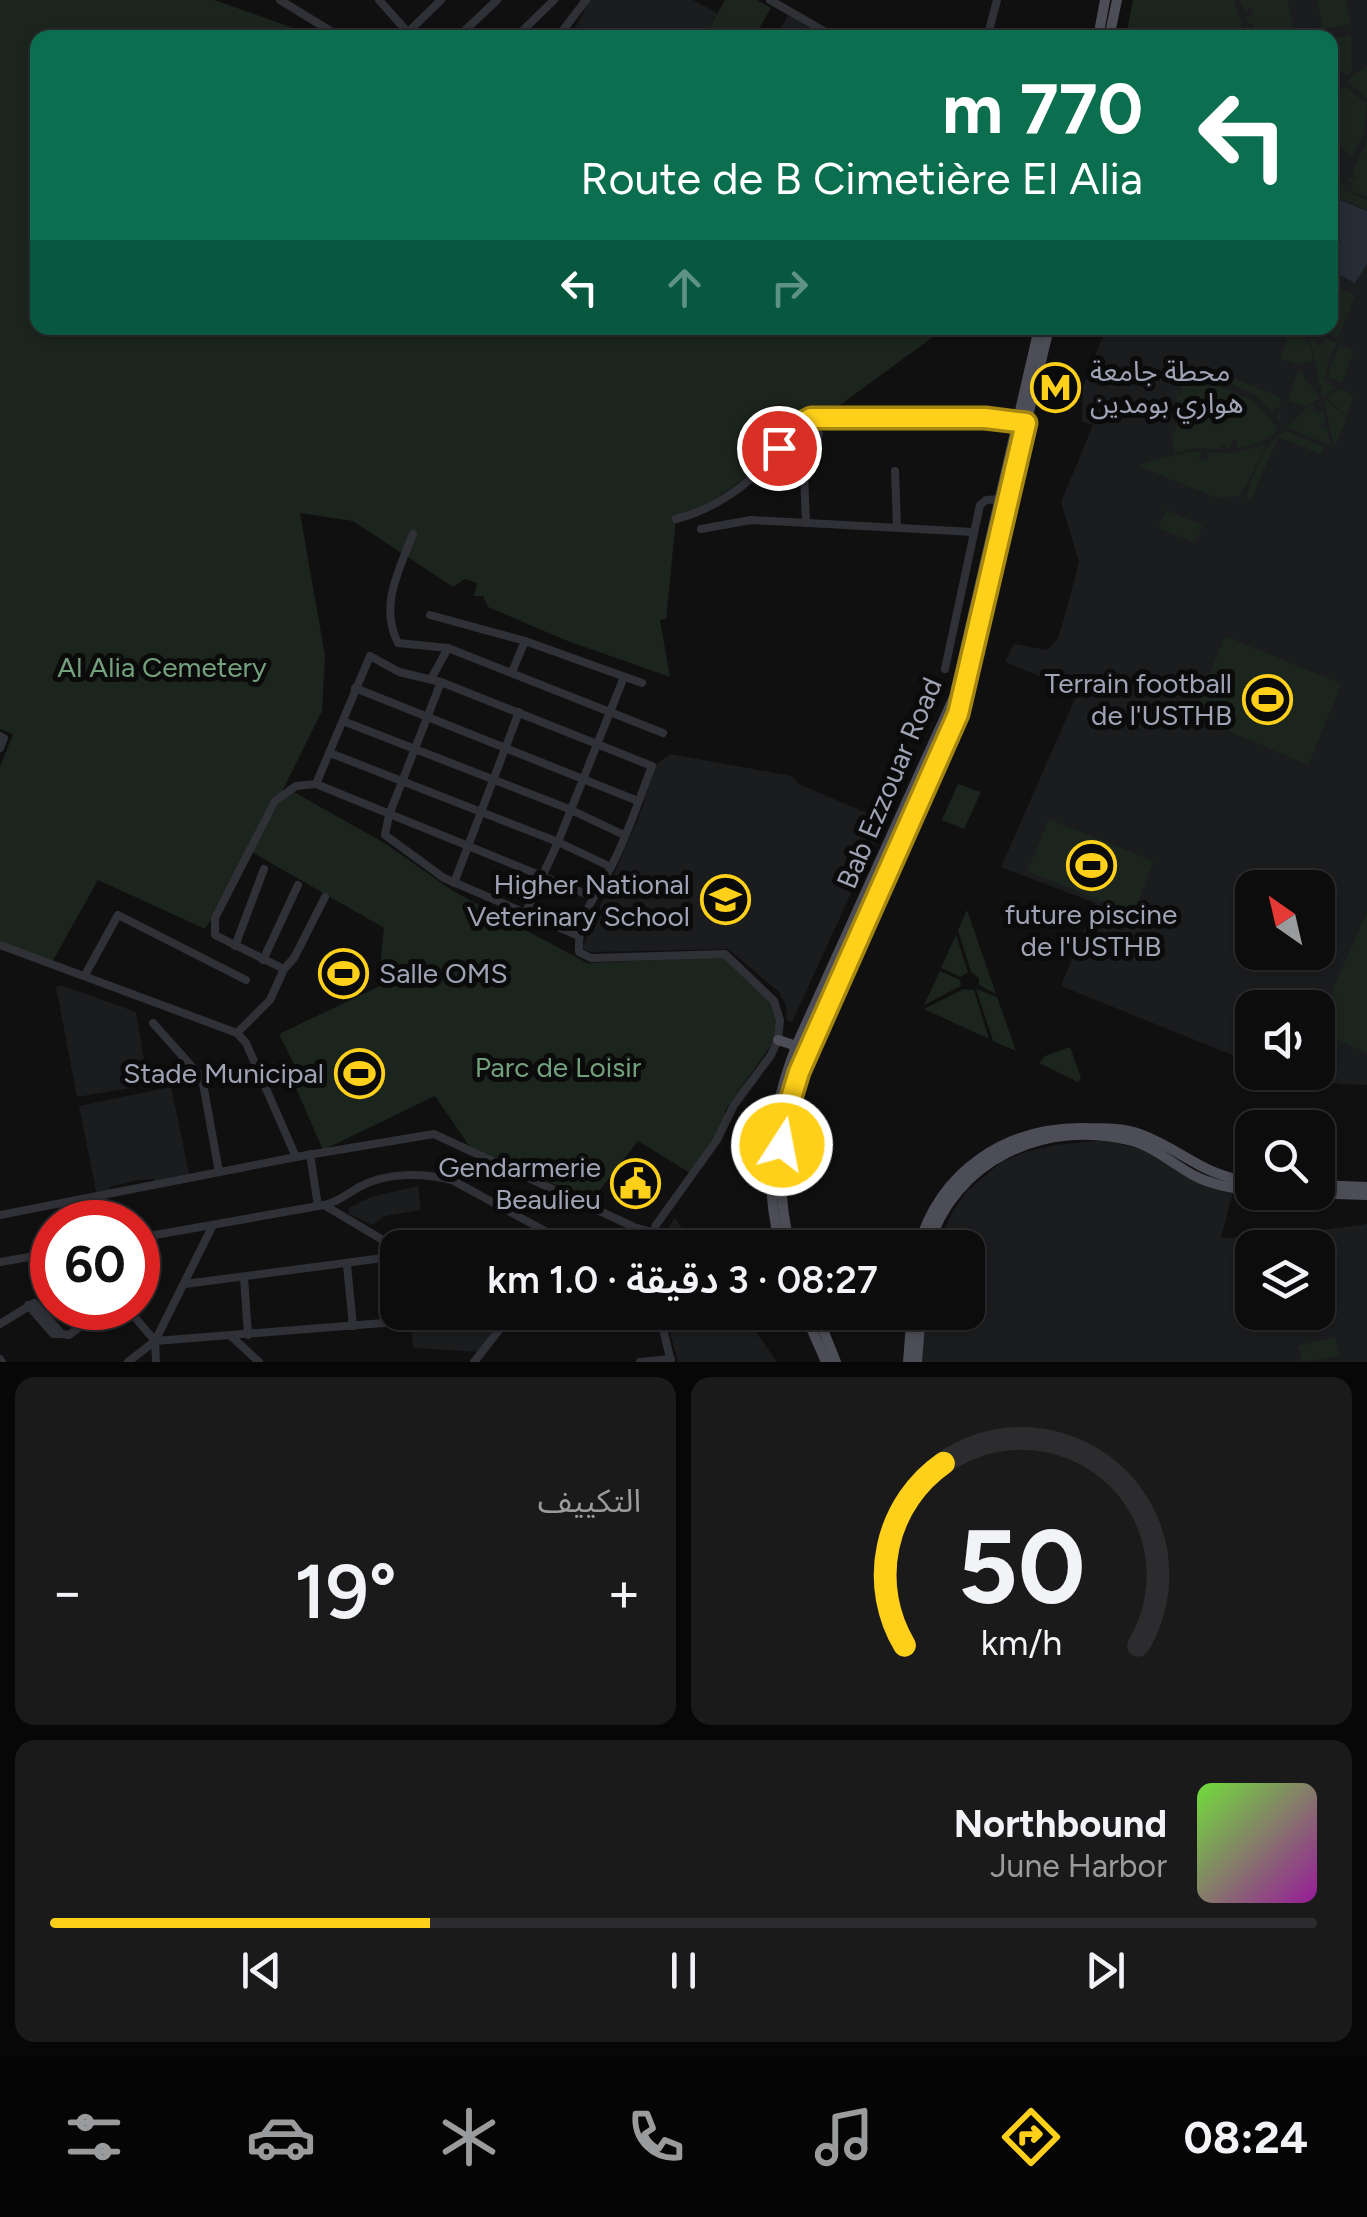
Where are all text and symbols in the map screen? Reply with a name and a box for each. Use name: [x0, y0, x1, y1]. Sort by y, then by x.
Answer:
text: 770 m: [942, 66, 1143, 151]
icon: left: [1178, 70, 1308, 200]
text: Route de B Cimetière El Alia: [580, 151, 1143, 205]
icon: left: [552, 260, 607, 315]
icon: ahead: [657, 260, 712, 315]
icon: right: [762, 260, 817, 315]
place label: محطة جامعة هواري بومدين: [1090, 354, 1244, 424]
metro station icon: محطة جامعة هواري بومدين: [1029, 361, 1081, 413]
pin: [737, 406, 822, 491]
icon: arrive: [752, 421, 807, 476]
park label: Al Alia Cemetery: [57, 650, 267, 684]
place label: Terrain football de l'USTHB: [1044, 666, 1232, 732]
street label: Bab Ezzouar Road: [829, 672, 949, 894]
sports icon: Terrain football de l'USTHB: [1241, 673, 1293, 725]
sports icon: future piscine de l'USTHB: [1065, 840, 1117, 892]
place label: Higher National Veterinary School: [467, 867, 690, 933]
north arrow: [1235, 870, 1335, 970]
map controls: [1235, 870, 1335, 1330]
school or university icon: Higher National Veterinary School: [699, 874, 751, 926]
place label: future piscine de l'USTHB: [1005, 897, 1177, 963]
sports icon: Salle OMS: [318, 947, 370, 999]
place label: Salle OMS: [379, 956, 508, 990]
button: sound: [1235, 990, 1335, 1090]
sports icon: Stade Municipal: [333, 1047, 385, 1099]
park label: Parc de Loisir: [475, 1050, 642, 1084]
place label: Stade Municipal: [123, 1056, 324, 1090]
position arrow: [730, 1093, 834, 1197]
button: search: [1235, 1110, 1335, 1210]
place label: Gendarmerie Beaulieu: [438, 1150, 601, 1216]
public building icon: Gendarmerie Beaulieu: [610, 1157, 662, 1209]
speed limit sign: 60: [30, 1200, 160, 1330]
button: layers: [1235, 1230, 1335, 1330]
text: 08:27 · 3 دقيقة · 1.0 km: [487, 1257, 878, 1303]
text: التكييف: [538, 1482, 641, 1520]
text: 50: [958, 1504, 1085, 1629]
text: 19°: [294, 1547, 397, 1637]
text: −: [50, 1559, 84, 1625]
text: +: [607, 1559, 641, 1625]
text: km/h: [981, 1621, 1062, 1664]
text: Northbound: [954, 1801, 1167, 1847]
text: June Harbor: [990, 1847, 1167, 1885]
icon: previous: [234, 1943, 289, 1998]
icon: pause: [656, 1943, 711, 1998]
icon: next: [1078, 1943, 1133, 1998]
icon: filters: [59, 2102, 129, 2172]
icon: car: [246, 2102, 316, 2172]
icon: climate: [434, 2102, 504, 2172]
icon: phone: [621, 2102, 691, 2172]
icon: music: [809, 2102, 879, 2172]
icon: directions: [996, 2102, 1066, 2172]
text: 08:24: [1183, 2110, 1308, 2164]

